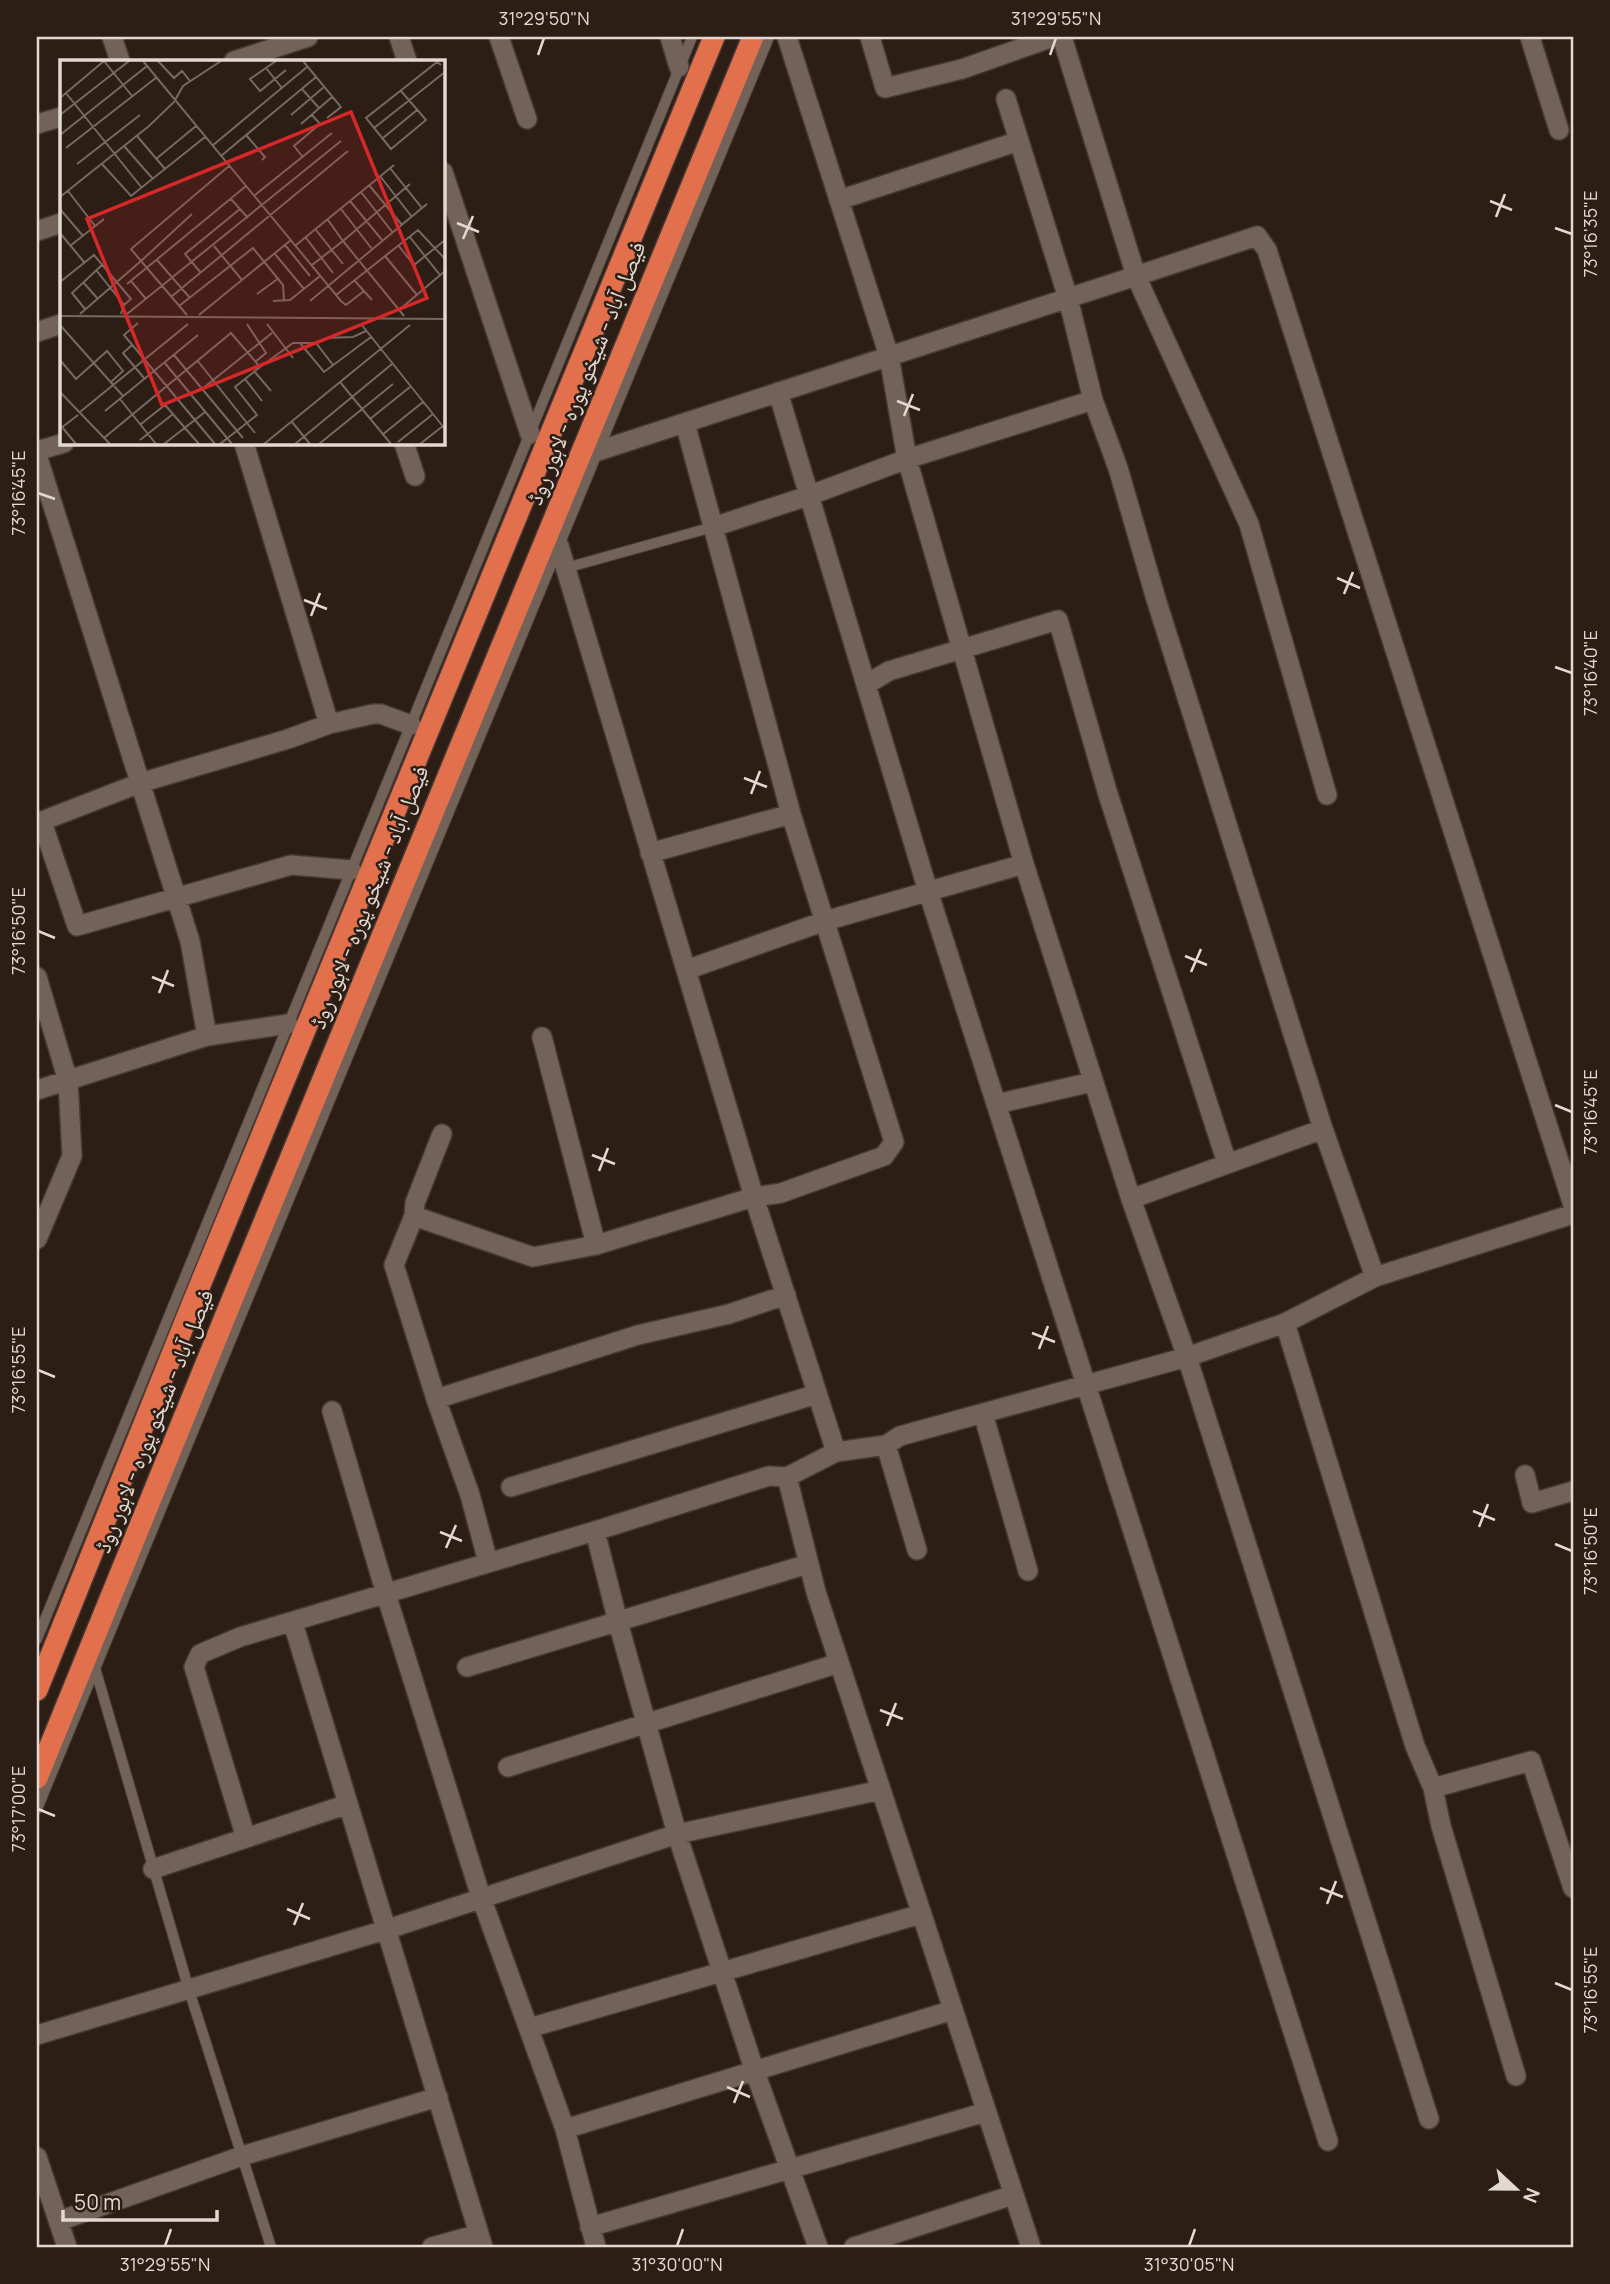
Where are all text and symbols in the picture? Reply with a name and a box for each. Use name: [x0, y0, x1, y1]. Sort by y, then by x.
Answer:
text: 31°29'50"N: [498, 6, 590, 30]
text: 31°29'55"N: [1011, 6, 1101, 30]
inset map: [60, 60, 444, 444]
text: 73°16'35"E: [1578, 191, 1602, 277]
street label: فیصل آباد - شیخو پورہ - لاہور روڈ: [518, 236, 653, 509]
text: 73°16'45"E: [6, 450, 30, 536]
text: 73°16'40"E: [1578, 630, 1602, 716]
street label: فیصل آباد - شیخو پورہ - لاہور روڈ: [301, 760, 436, 1033]
text: 73°16'50"E: [6, 887, 30, 975]
text: 73°16'45"E: [1578, 1069, 1602, 1155]
street label: فیصل آباد - شیخو پورہ - لاہور روڈ: [86, 1284, 221, 1557]
text: 73°16'55"E: [6, 1326, 30, 1414]
text: 73°16'50"E: [1578, 1507, 1602, 1595]
text: 73°17'00"E: [6, 1766, 30, 1852]
text: 73°16'55"E: [1578, 1946, 1602, 2034]
north arrow: [1480, 2154, 1550, 2224]
scale bar: [63, 2179, 217, 2223]
text: N: [1517, 2184, 1546, 2207]
text: 50 m: [74, 2188, 121, 2216]
text: 31°29'55"N: [120, 2252, 210, 2276]
text: 31°30'00"N: [631, 2252, 723, 2276]
text: 31°30'05"N: [1144, 2252, 1234, 2276]

